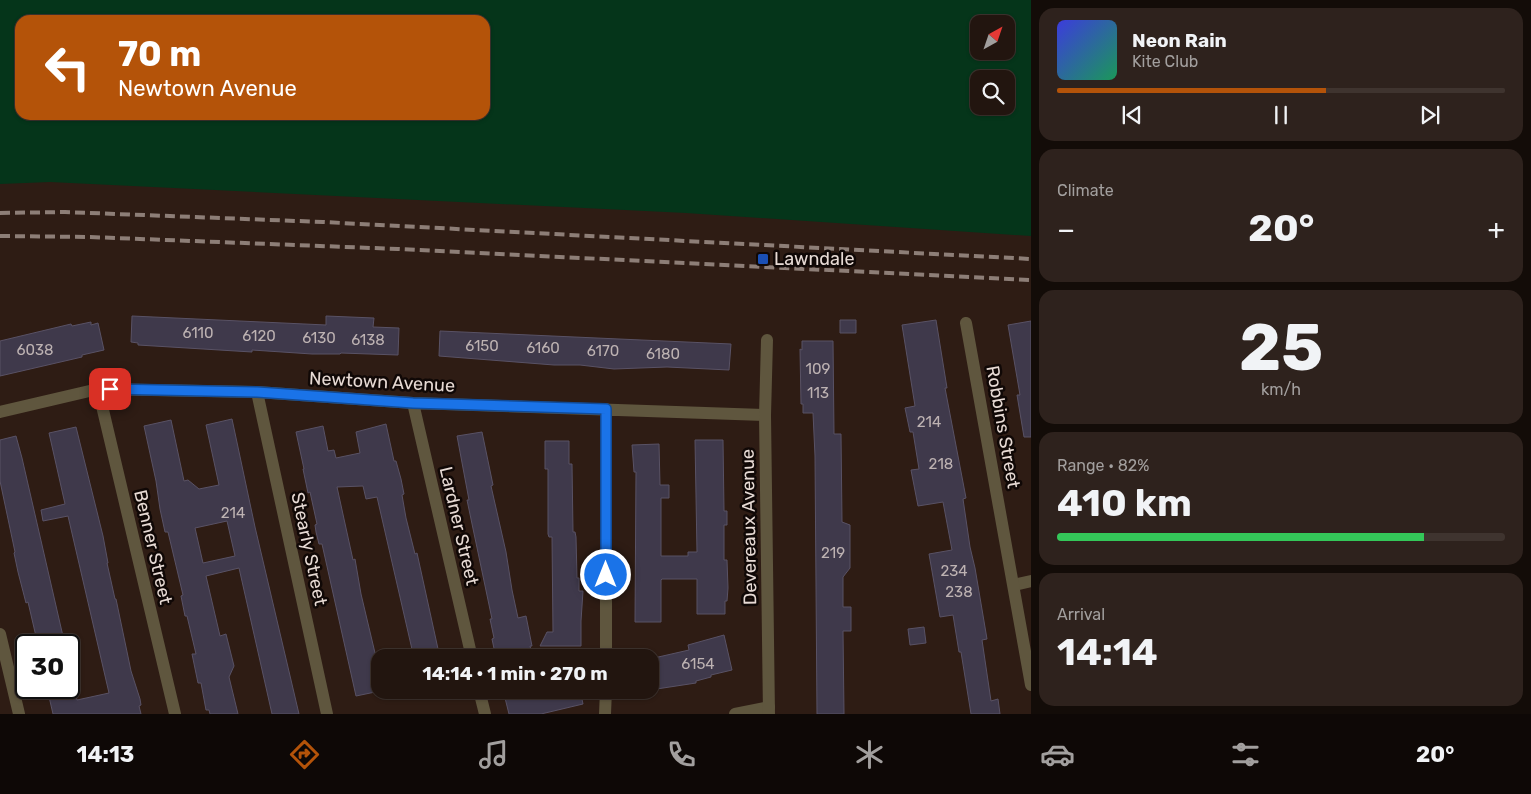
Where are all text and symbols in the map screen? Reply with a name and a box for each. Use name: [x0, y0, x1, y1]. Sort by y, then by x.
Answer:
north arrow: [970, 15, 1015, 60]
map controls: [970, 15, 1015, 115]
text: Neon Rain: [1132, 29, 1227, 52]
text: 70 m: [118, 33, 201, 75]
icon: left: [35, 35, 100, 100]
text: Kite Club: [1132, 52, 1198, 71]
button: search: [970, 70, 1015, 115]
text: Newtown Avenue: [118, 75, 297, 102]
icon: previous: [1118, 101, 1146, 129]
icon: pause: [1267, 101, 1295, 129]
icon: next: [1416, 101, 1444, 129]
text: Climate: [1057, 181, 1114, 200]
text: 20°: [1248, 205, 1314, 251]
text: −: [1057, 213, 1075, 246]
text: +: [1488, 213, 1505, 246]
place label: Lawndale: [774, 248, 854, 270]
marker: Lawndale: [756, 252, 770, 266]
text: 25: [1239, 309, 1323, 386]
house number: 6110: [182, 324, 214, 342]
house number: 6120: [242, 327, 276, 345]
house number: 6130: [302, 329, 336, 347]
house number: 6138: [351, 331, 385, 349]
house number: 6150: [465, 337, 499, 355]
house number: 6160: [526, 339, 560, 357]
house number: 6038: [16, 341, 54, 359]
house number: 6170: [587, 342, 619, 360]
house number: 6180: [646, 345, 680, 363]
house number: 109: [806, 360, 831, 378]
street label: Robbins Street: [981, 364, 1025, 490]
street label: Newtown Avenue: [308, 367, 456, 397]
pin: [89, 368, 131, 410]
icon: arrive: [96, 375, 124, 403]
text: km/h: [1261, 380, 1301, 399]
house number: 113: [807, 384, 829, 402]
house number: 214: [917, 413, 941, 431]
street label: Devereaux Avenue: [737, 449, 761, 605]
house number: 218: [929, 455, 953, 473]
text: Range · 82%: [1057, 456, 1149, 475]
street label: Lardner Street: [435, 464, 483, 588]
text: 410 km: [1057, 480, 1192, 526]
street label: Benner Street: [129, 488, 177, 606]
street label: Stearly Street: [286, 490, 332, 608]
house number: 214: [221, 504, 245, 522]
house number: 219: [821, 544, 845, 562]
position arrow: [579, 548, 631, 600]
house number: 234: [940, 562, 968, 580]
house number: 238: [945, 583, 973, 601]
text: Arrival: [1057, 605, 1105, 624]
text: 14:14: [1057, 629, 1158, 675]
speed limit sign: 30: [15, 634, 80, 699]
house number: 6154: [681, 655, 715, 673]
text: 14:14 · 1 min · 270 m: [422, 662, 608, 685]
icon: directions: [287, 737, 322, 772]
icon: music: [476, 737, 511, 772]
icon: phone: [664, 737, 699, 772]
icon: climate: [852, 737, 887, 772]
icon: car: [1040, 737, 1075, 772]
icon: filters: [1228, 737, 1263, 772]
text: 14:13: [77, 741, 134, 768]
text: 20°: [1416, 741, 1454, 768]

